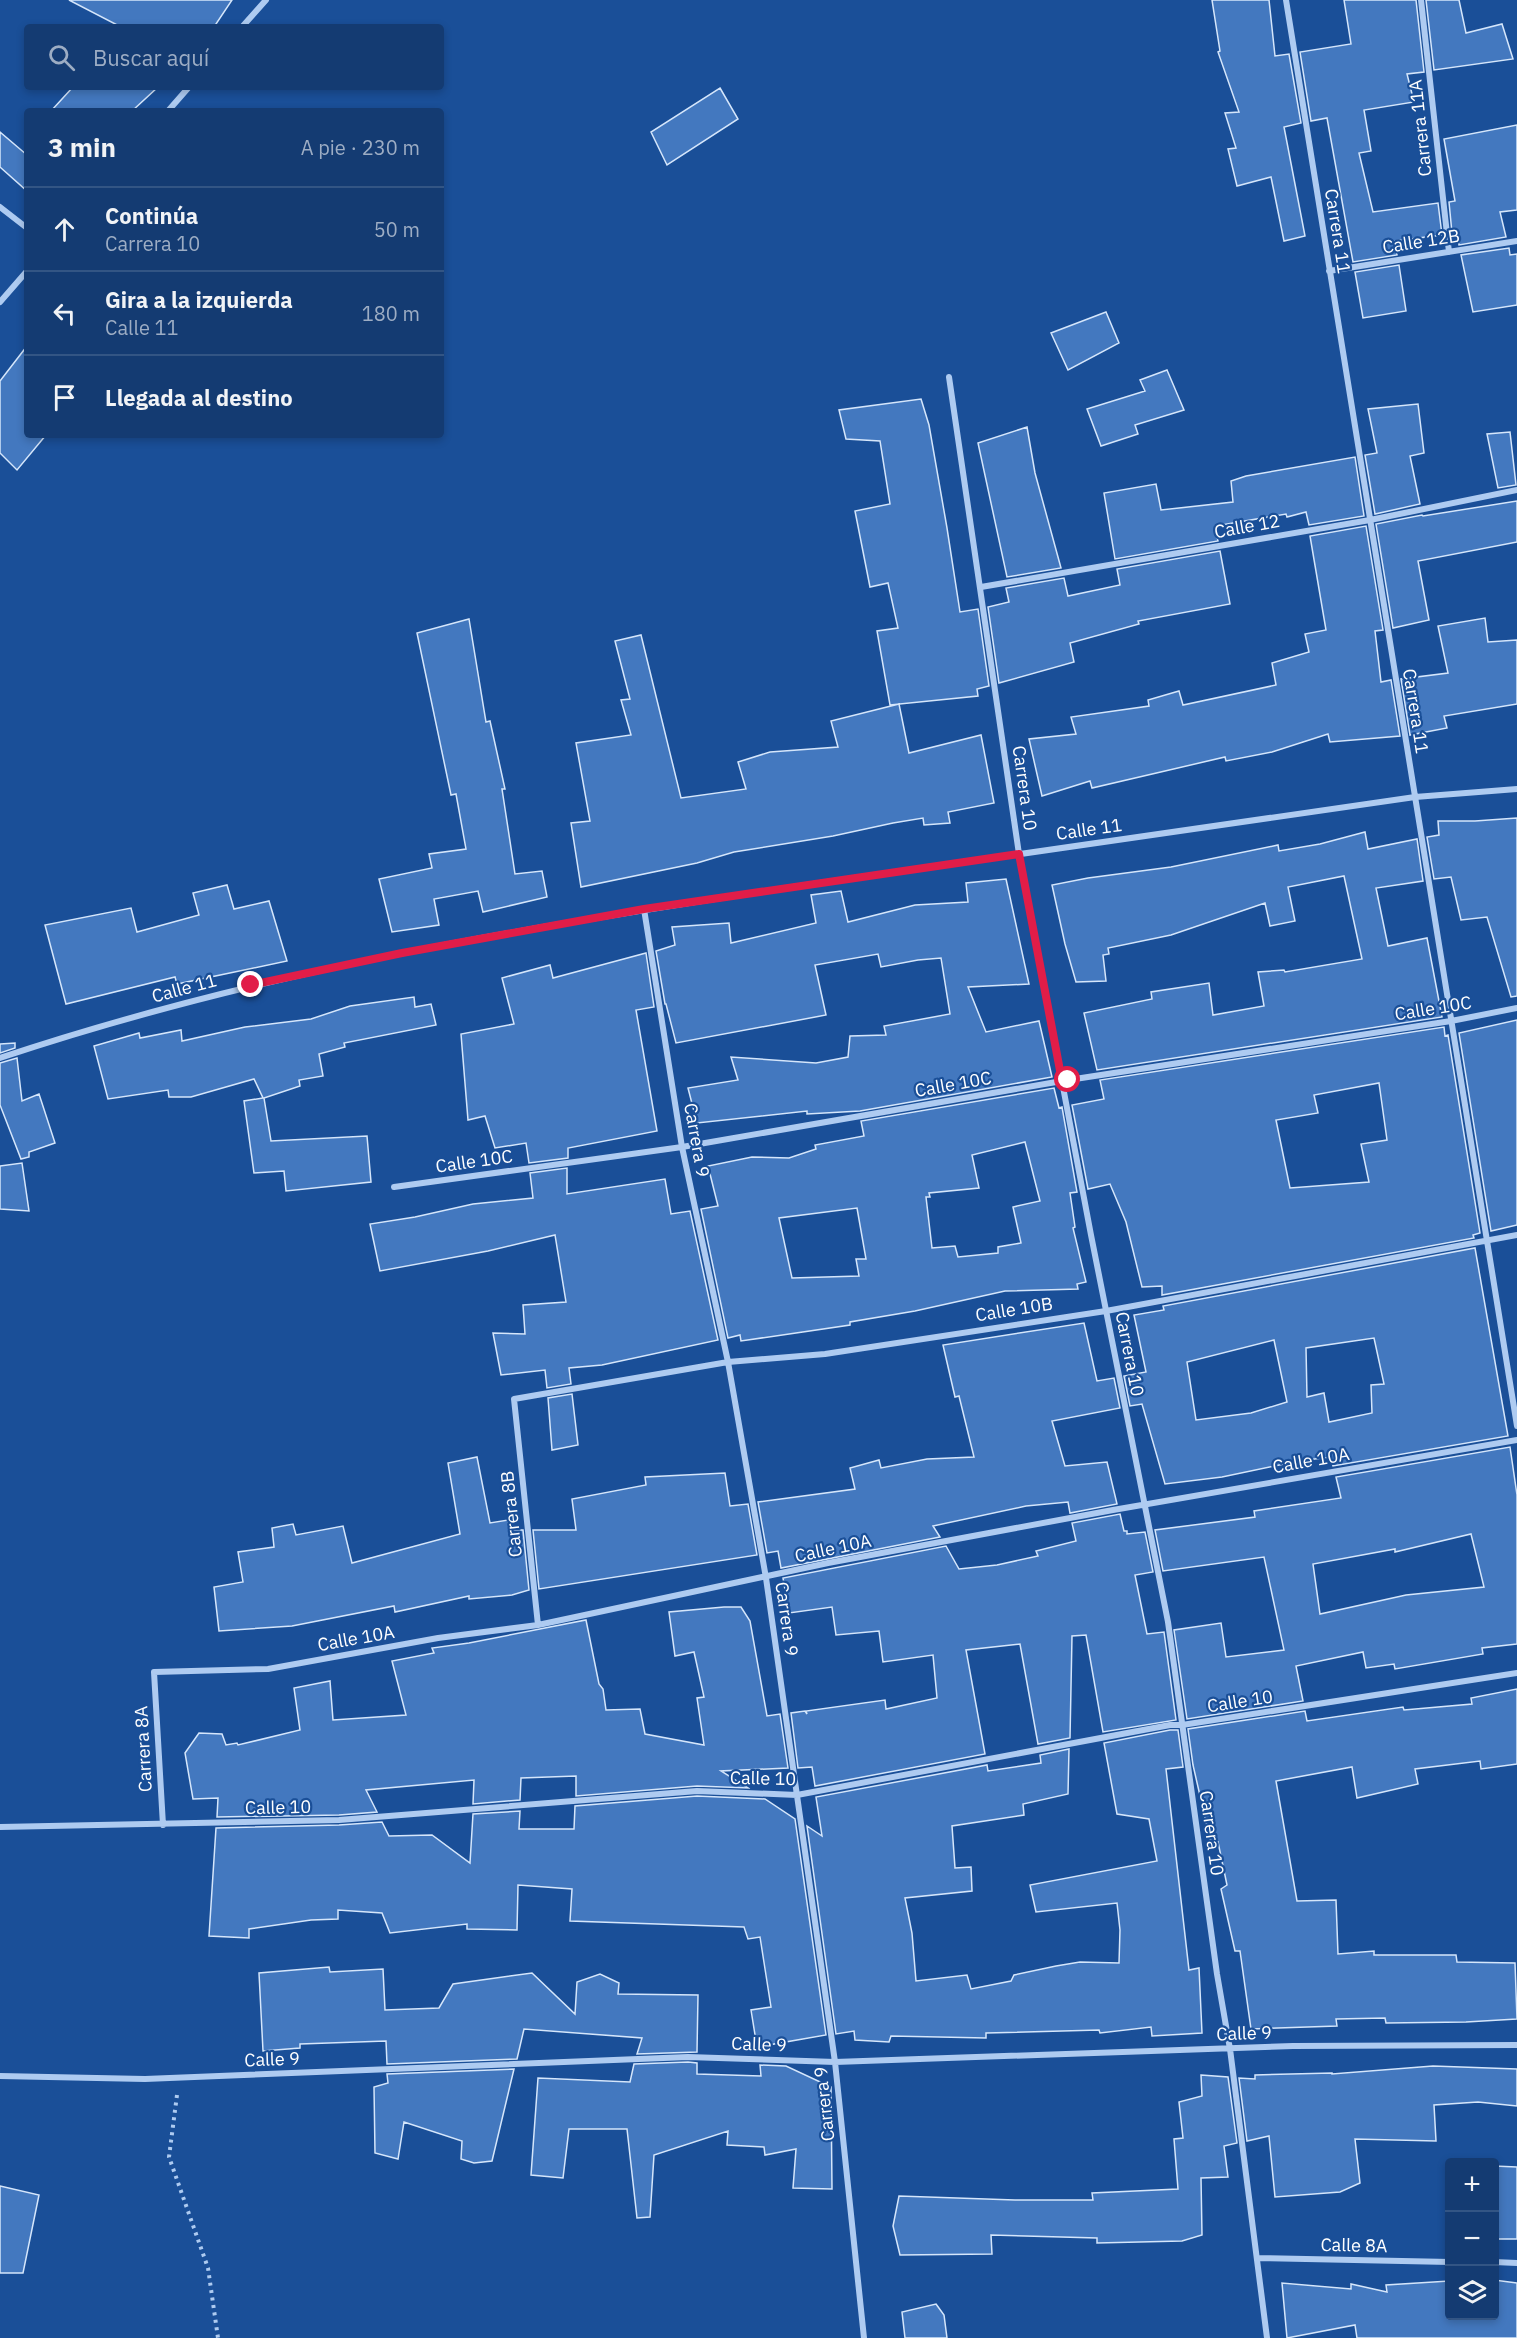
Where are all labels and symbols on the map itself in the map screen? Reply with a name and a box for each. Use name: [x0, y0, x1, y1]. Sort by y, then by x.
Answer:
street label: Carrera 11A: [1403, 78, 1437, 178]
street label: Carrera 11: [1320, 187, 1356, 275]
street label: Calle 12B: [1381, 224, 1461, 258]
street label: Calle 12: [1212, 509, 1282, 543]
street label: Carrera 11: [1398, 667, 1434, 755]
street label: Carrera 10: [1008, 744, 1042, 832]
street label: Calle 11: [1055, 813, 1123, 845]
street label: Calle 11: [149, 968, 219, 1008]
route end: [237, 971, 263, 997]
street label: Calle 10C: [1393, 991, 1473, 1025]
street label: Calle 10C: [913, 1066, 993, 1102]
route start: [1054, 1066, 1080, 1092]
street label: Carrera 9: [679, 1101, 715, 1179]
street label: Calle 10C: [434, 1144, 514, 1178]
street label: Calle 10B: [974, 1292, 1054, 1326]
street label: Carrera 10: [1111, 1310, 1149, 1398]
street label: Calle 10A: [1271, 1442, 1352, 1478]
street label: Carrera 8B: [495, 1470, 527, 1558]
street label: Calle 10A: [793, 1529, 874, 1567]
street label: Carrera 9: [770, 1580, 804, 1658]
street label: Calle 10A: [316, 1620, 397, 1656]
street label: Calle 10: [1205, 1684, 1275, 1718]
street label: Carrera 8A: [129, 1705, 157, 1793]
street label: Calle 10: [730, 1766, 796, 1790]
street label: Carrera 10: [1195, 1789, 1229, 1877]
street label: Calle 10: [245, 1795, 311, 1819]
street label: Calle 9: [1216, 2021, 1272, 2045]
street label: Calle 9: [731, 2032, 787, 2056]
street label: Calle 9: [244, 2047, 300, 2071]
street label: Carrera 9: [809, 2066, 839, 2142]
street label: Calle 8A: [1320, 2233, 1388, 2257]

